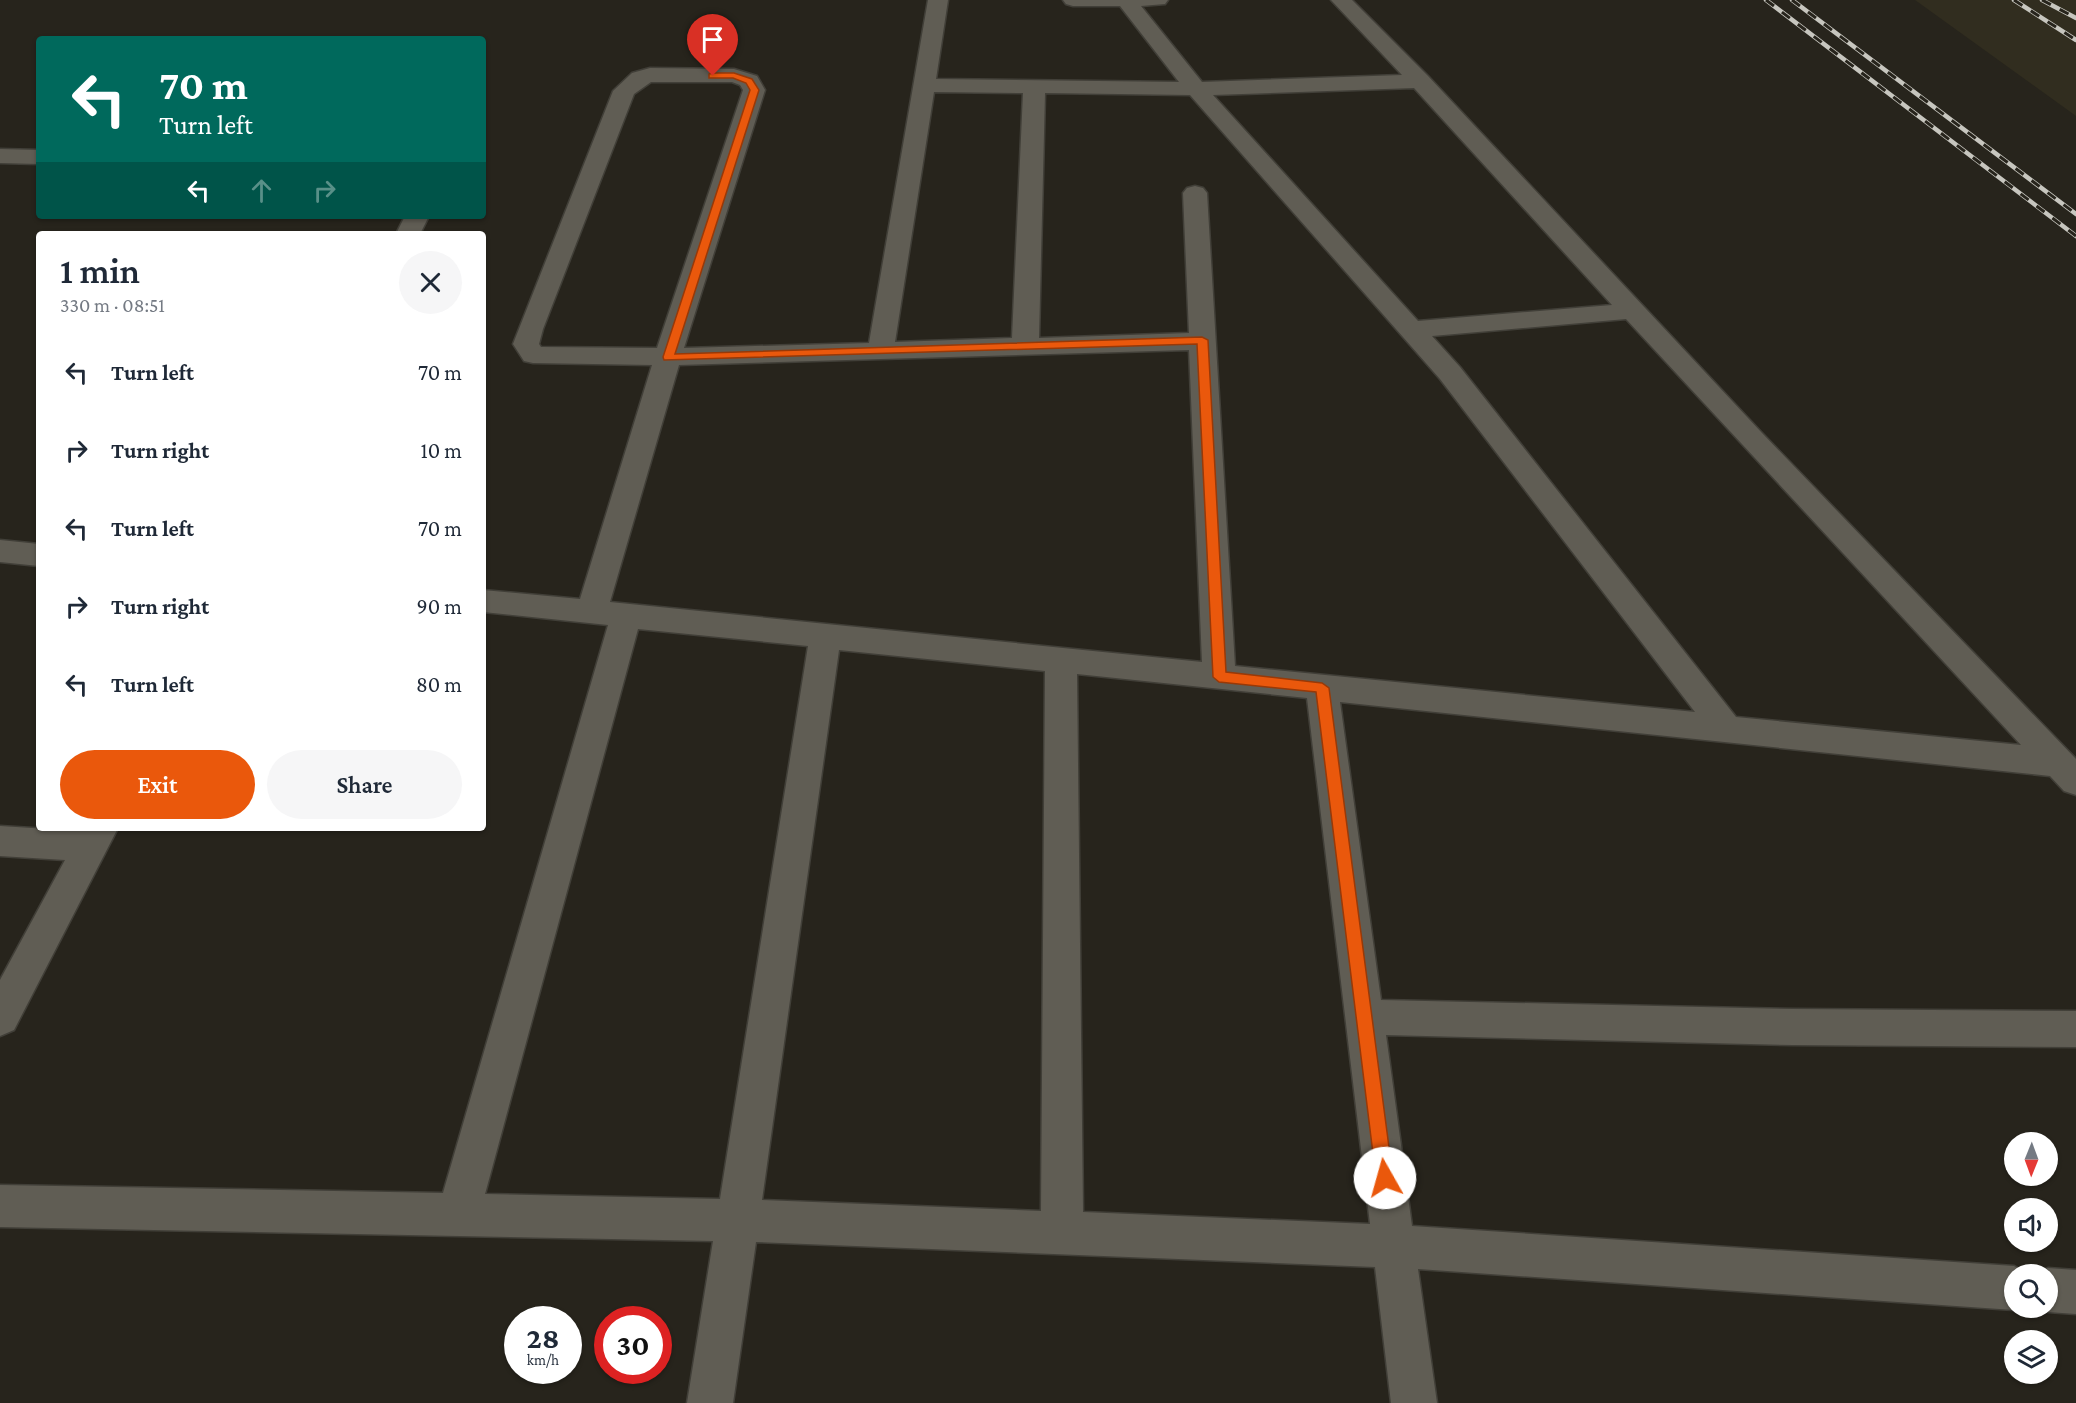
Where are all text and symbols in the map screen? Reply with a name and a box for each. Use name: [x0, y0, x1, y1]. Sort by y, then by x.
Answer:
pin: [687, 14, 738, 76]
icon: arrive: [696, 23, 729, 56]
icon: left: [60, 60, 138, 138]
text: 70 m: [159, 61, 248, 108]
text: Turn left: [159, 110, 253, 140]
icon: left: [182, 174, 215, 207]
icon: ahead: [245, 174, 278, 207]
icon: right: [308, 174, 341, 207]
text: 1 min: [60, 251, 140, 291]
button: close: [399, 251, 462, 314]
text: 330 m · 08:51: [60, 294, 165, 316]
icon: left: [60, 356, 93, 389]
text: Turn left: [111, 360, 194, 385]
text: 70 m: [418, 360, 462, 385]
icon: right: [60, 434, 93, 467]
text: Turn right: [111, 438, 209, 463]
text: 10 m: [420, 438, 462, 463]
icon: left: [60, 512, 93, 545]
text: Turn left: [111, 516, 194, 541]
text: 70 m: [418, 516, 462, 541]
icon: right: [60, 590, 93, 623]
text: Turn right: [111, 594, 209, 619]
text: 90 m: [417, 594, 462, 619]
icon: left: [60, 668, 93, 701]
text: Turn left: [111, 672, 194, 697]
text: 80 m: [416, 672, 462, 697]
button: Exit: [60, 750, 255, 819]
button: Share: [267, 750, 462, 819]
north arrow: [2004, 1132, 2058, 1186]
map controls: [2004, 1132, 2058, 1384]
position arrow: [1353, 1146, 1417, 1210]
button: sound: [2004, 1198, 2058, 1252]
button: search: [2004, 1264, 2058, 1318]
speed limit sign: 30: [594, 1306, 672, 1384]
text: 28: [527, 1321, 559, 1354]
button: layers: [2004, 1330, 2058, 1384]
text: km/h: [527, 1352, 559, 1368]

